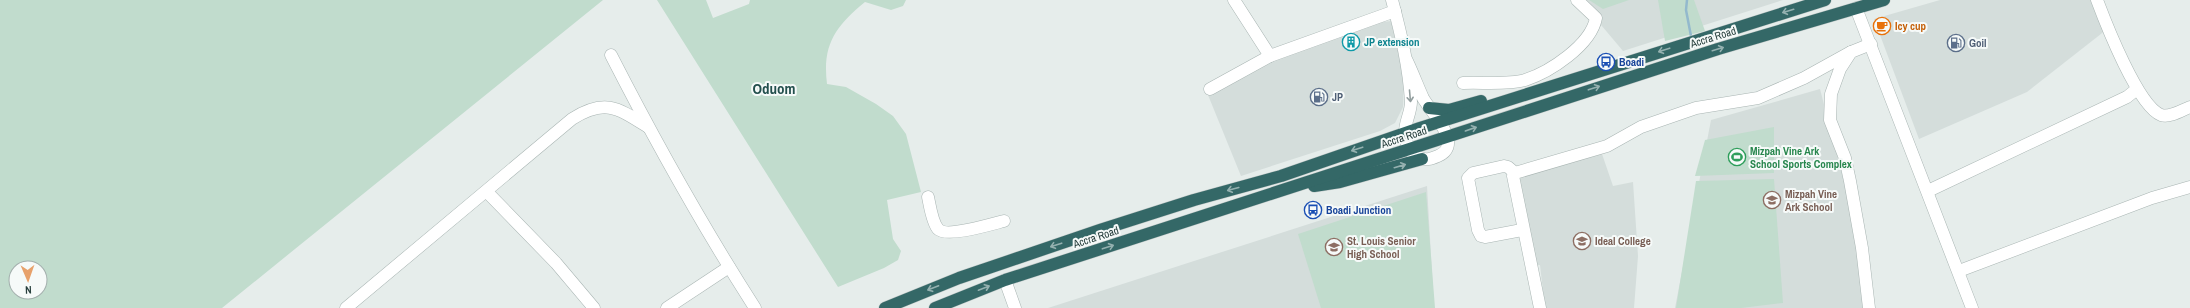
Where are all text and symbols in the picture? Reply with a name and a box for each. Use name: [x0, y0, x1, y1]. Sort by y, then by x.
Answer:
one-way arrow: [1782, 8, 1794, 16]
cafe icon: Icy cup: [1872, 16, 1892, 36]
place label: Icy cup: [1895, 19, 1927, 33]
street label: Accra Road: [1687, 23, 1738, 51]
building icon: JP extension: [1341, 32, 1361, 52]
fuel station icon: Goil: [1946, 33, 1966, 53]
place label: JP extension: [1364, 35, 1420, 49]
place label: Goil: [1969, 36, 1987, 50]
one-way arrow: [1711, 45, 1724, 52]
one-way arrow: [1657, 47, 1670, 54]
bus stop icon: Boadi: [1596, 52, 1616, 72]
place label: Boadi: [1619, 55, 1644, 69]
district label: Oduom: [752, 78, 796, 99]
one-way arrow: [1588, 84, 1600, 92]
fuel station icon: JP: [1309, 87, 1329, 107]
one-way arrow: [1406, 89, 1414, 102]
place label: JP: [1332, 90, 1343, 104]
street label: Accra Road: [1378, 123, 1429, 151]
one-way arrow: [1464, 124, 1476, 132]
place label: Mizpah Vine Ark School Sports Complex: [1750, 144, 1852, 171]
one-way arrow: [1351, 146, 1363, 154]
sports icon: Mizpah Vine Ark School Sports Complex: [1727, 147, 1747, 167]
one-way arrow: [1393, 161, 1406, 169]
one-way arrow: [1227, 186, 1240, 193]
place label: Mizpah Vine Ark School: [1785, 187, 1837, 214]
school or university icon: Mizpah Vine Ark School: [1762, 190, 1782, 210]
bus stop icon: Boadi Junction: [1303, 200, 1323, 220]
place label: Boadi Junction: [1326, 203, 1391, 217]
street label: Accra Road: [1070, 223, 1121, 251]
school or university icon: Ideal College: [1572, 231, 1592, 251]
place label: St. Louis Senior High School: [1347, 234, 1416, 261]
place label: Ideal College: [1595, 234, 1651, 248]
school or university icon: St. Louis Senior High School: [1324, 237, 1344, 257]
one-way arrow: [1049, 242, 1062, 249]
one-way arrow: [1101, 243, 1114, 250]
north arrow: [8, 260, 48, 300]
text: N: [25, 283, 32, 297]
one-way arrow: [978, 283, 990, 291]
one-way arrow: [927, 285, 939, 293]

